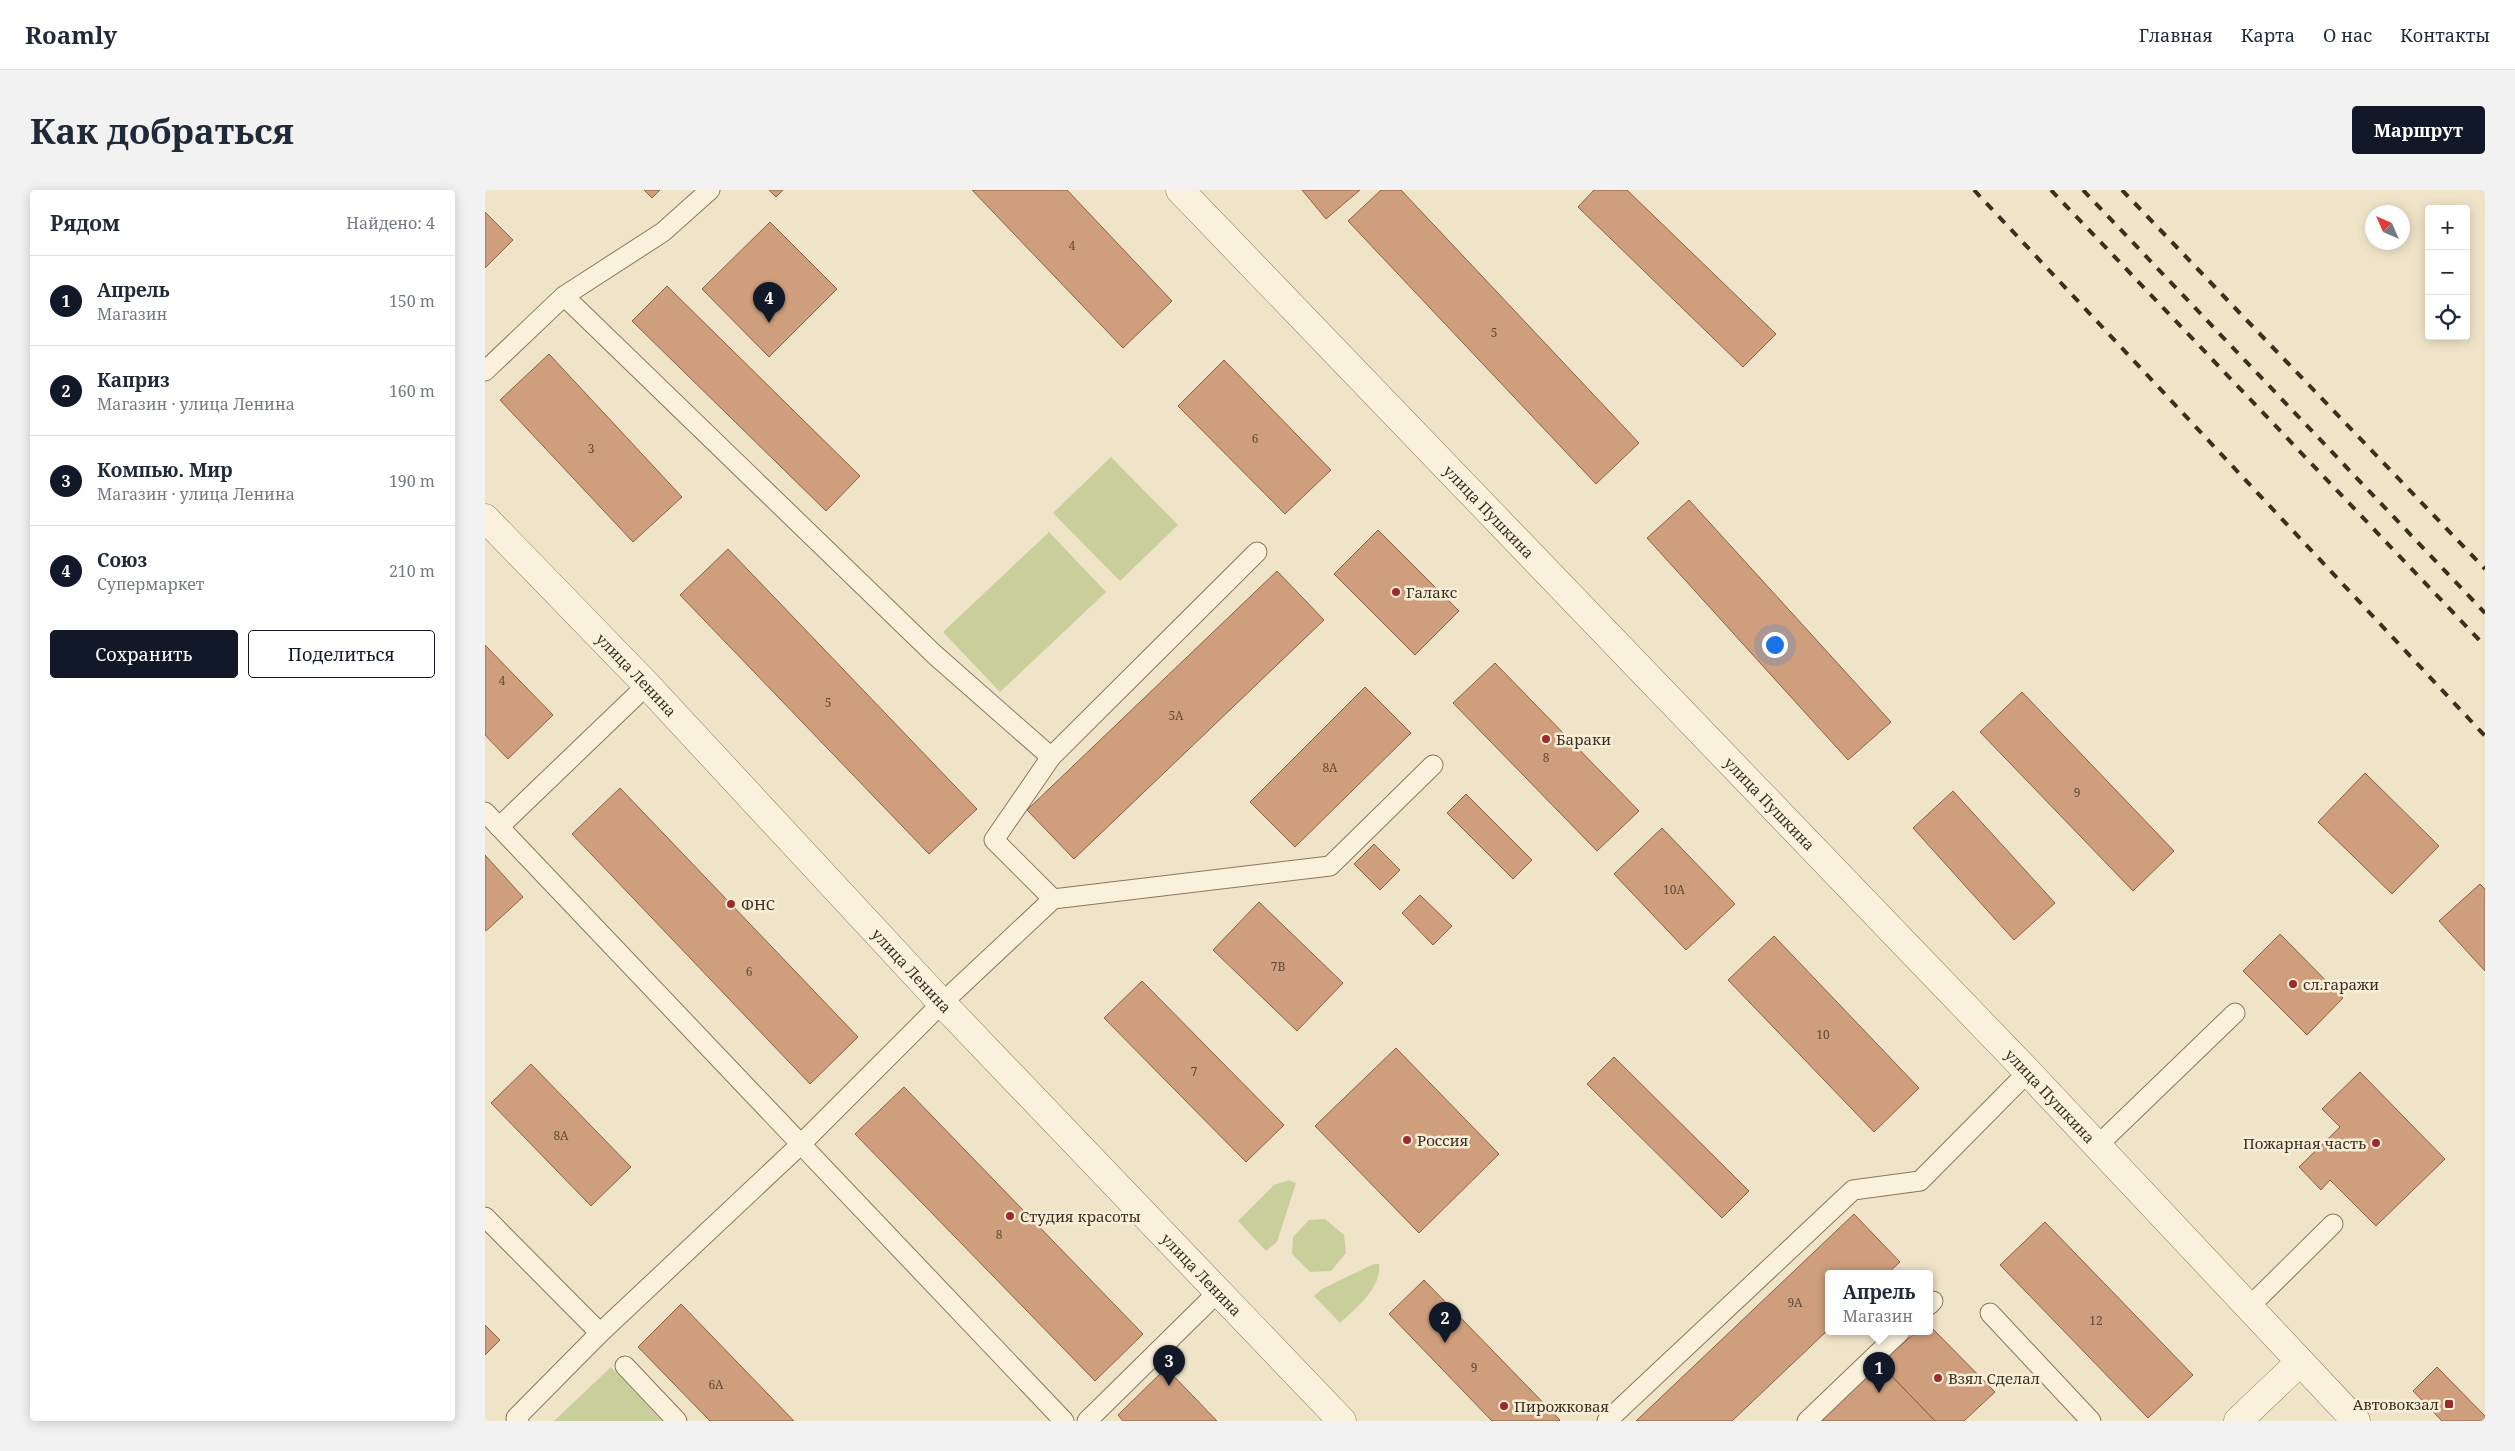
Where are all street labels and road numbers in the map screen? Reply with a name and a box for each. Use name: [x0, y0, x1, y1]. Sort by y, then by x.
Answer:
street label: улица Пушкина: [1439, 460, 1539, 563]
street label: улица Ленина: [592, 629, 681, 721]
street label: улица Пушкина: [1720, 752, 1819, 855]
street label: улица Ленина: [868, 924, 956, 1017]
street label: улица Пушкина: [2001, 1044, 2099, 1147]
street label: улица Ленина: [1157, 1228, 1246, 1320]

